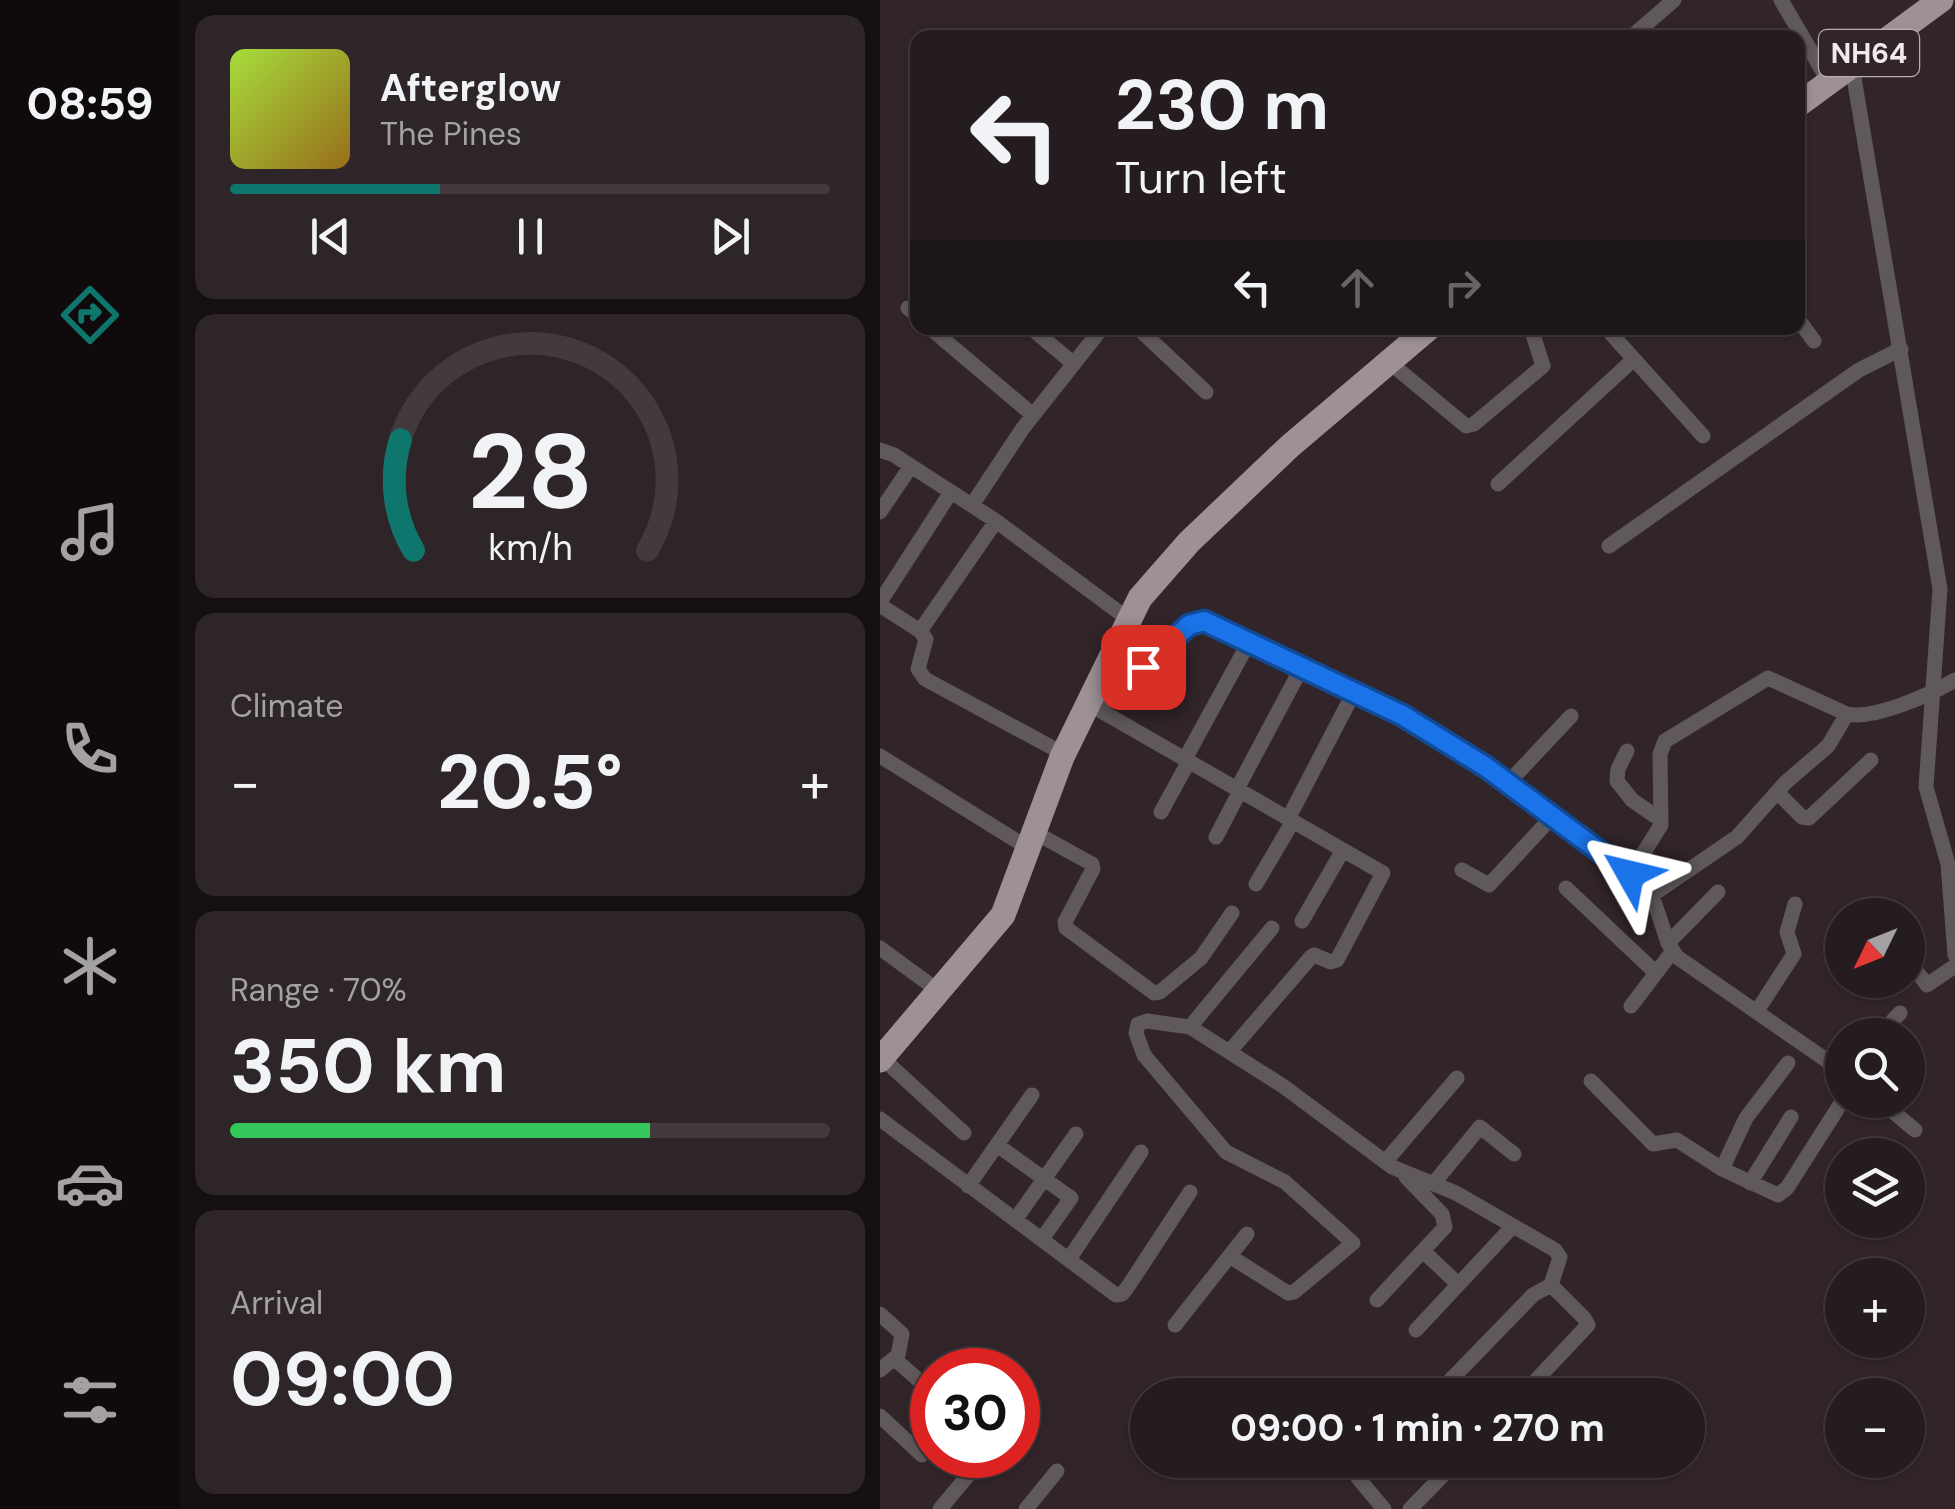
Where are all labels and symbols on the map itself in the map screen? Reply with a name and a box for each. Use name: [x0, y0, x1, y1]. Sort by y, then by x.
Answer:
road number: NH64: [1819, 30, 1919, 76]
pin: [1101, 625, 1186, 710]
position arrow: [1578, 822, 1682, 926]
north arrow: [1825, 898, 1925, 998]
speed limit sign: 30: [910, 1348, 1040, 1478]

